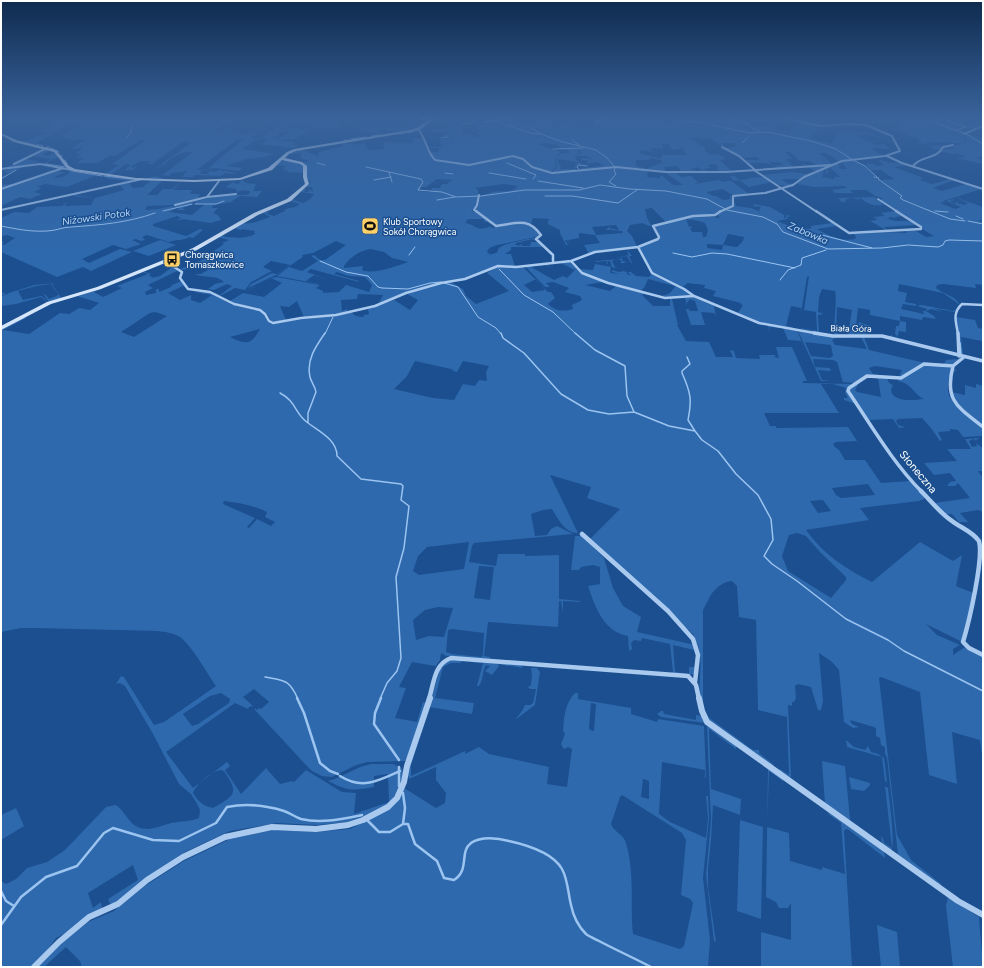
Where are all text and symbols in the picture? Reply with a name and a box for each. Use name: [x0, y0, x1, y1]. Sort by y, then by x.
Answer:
water label: Niżowski Potok: [61, 206, 132, 228]
sports icon: Klub Sportowy Sokół Chorągwica: [360, 216, 380, 236]
place label: Klub Sportowy Sokół Chorągwica: [383, 216, 457, 237]
water label: Zabawka: [786, 219, 830, 247]
bus stop icon: Chorągwica Tomaszkowice: [162, 249, 182, 269]
place label: Chorągwica Tomaszkowice: [185, 249, 244, 270]
street label: Biała Góra: [830, 322, 872, 334]
street label: Słoneczna: [896, 448, 940, 496]

